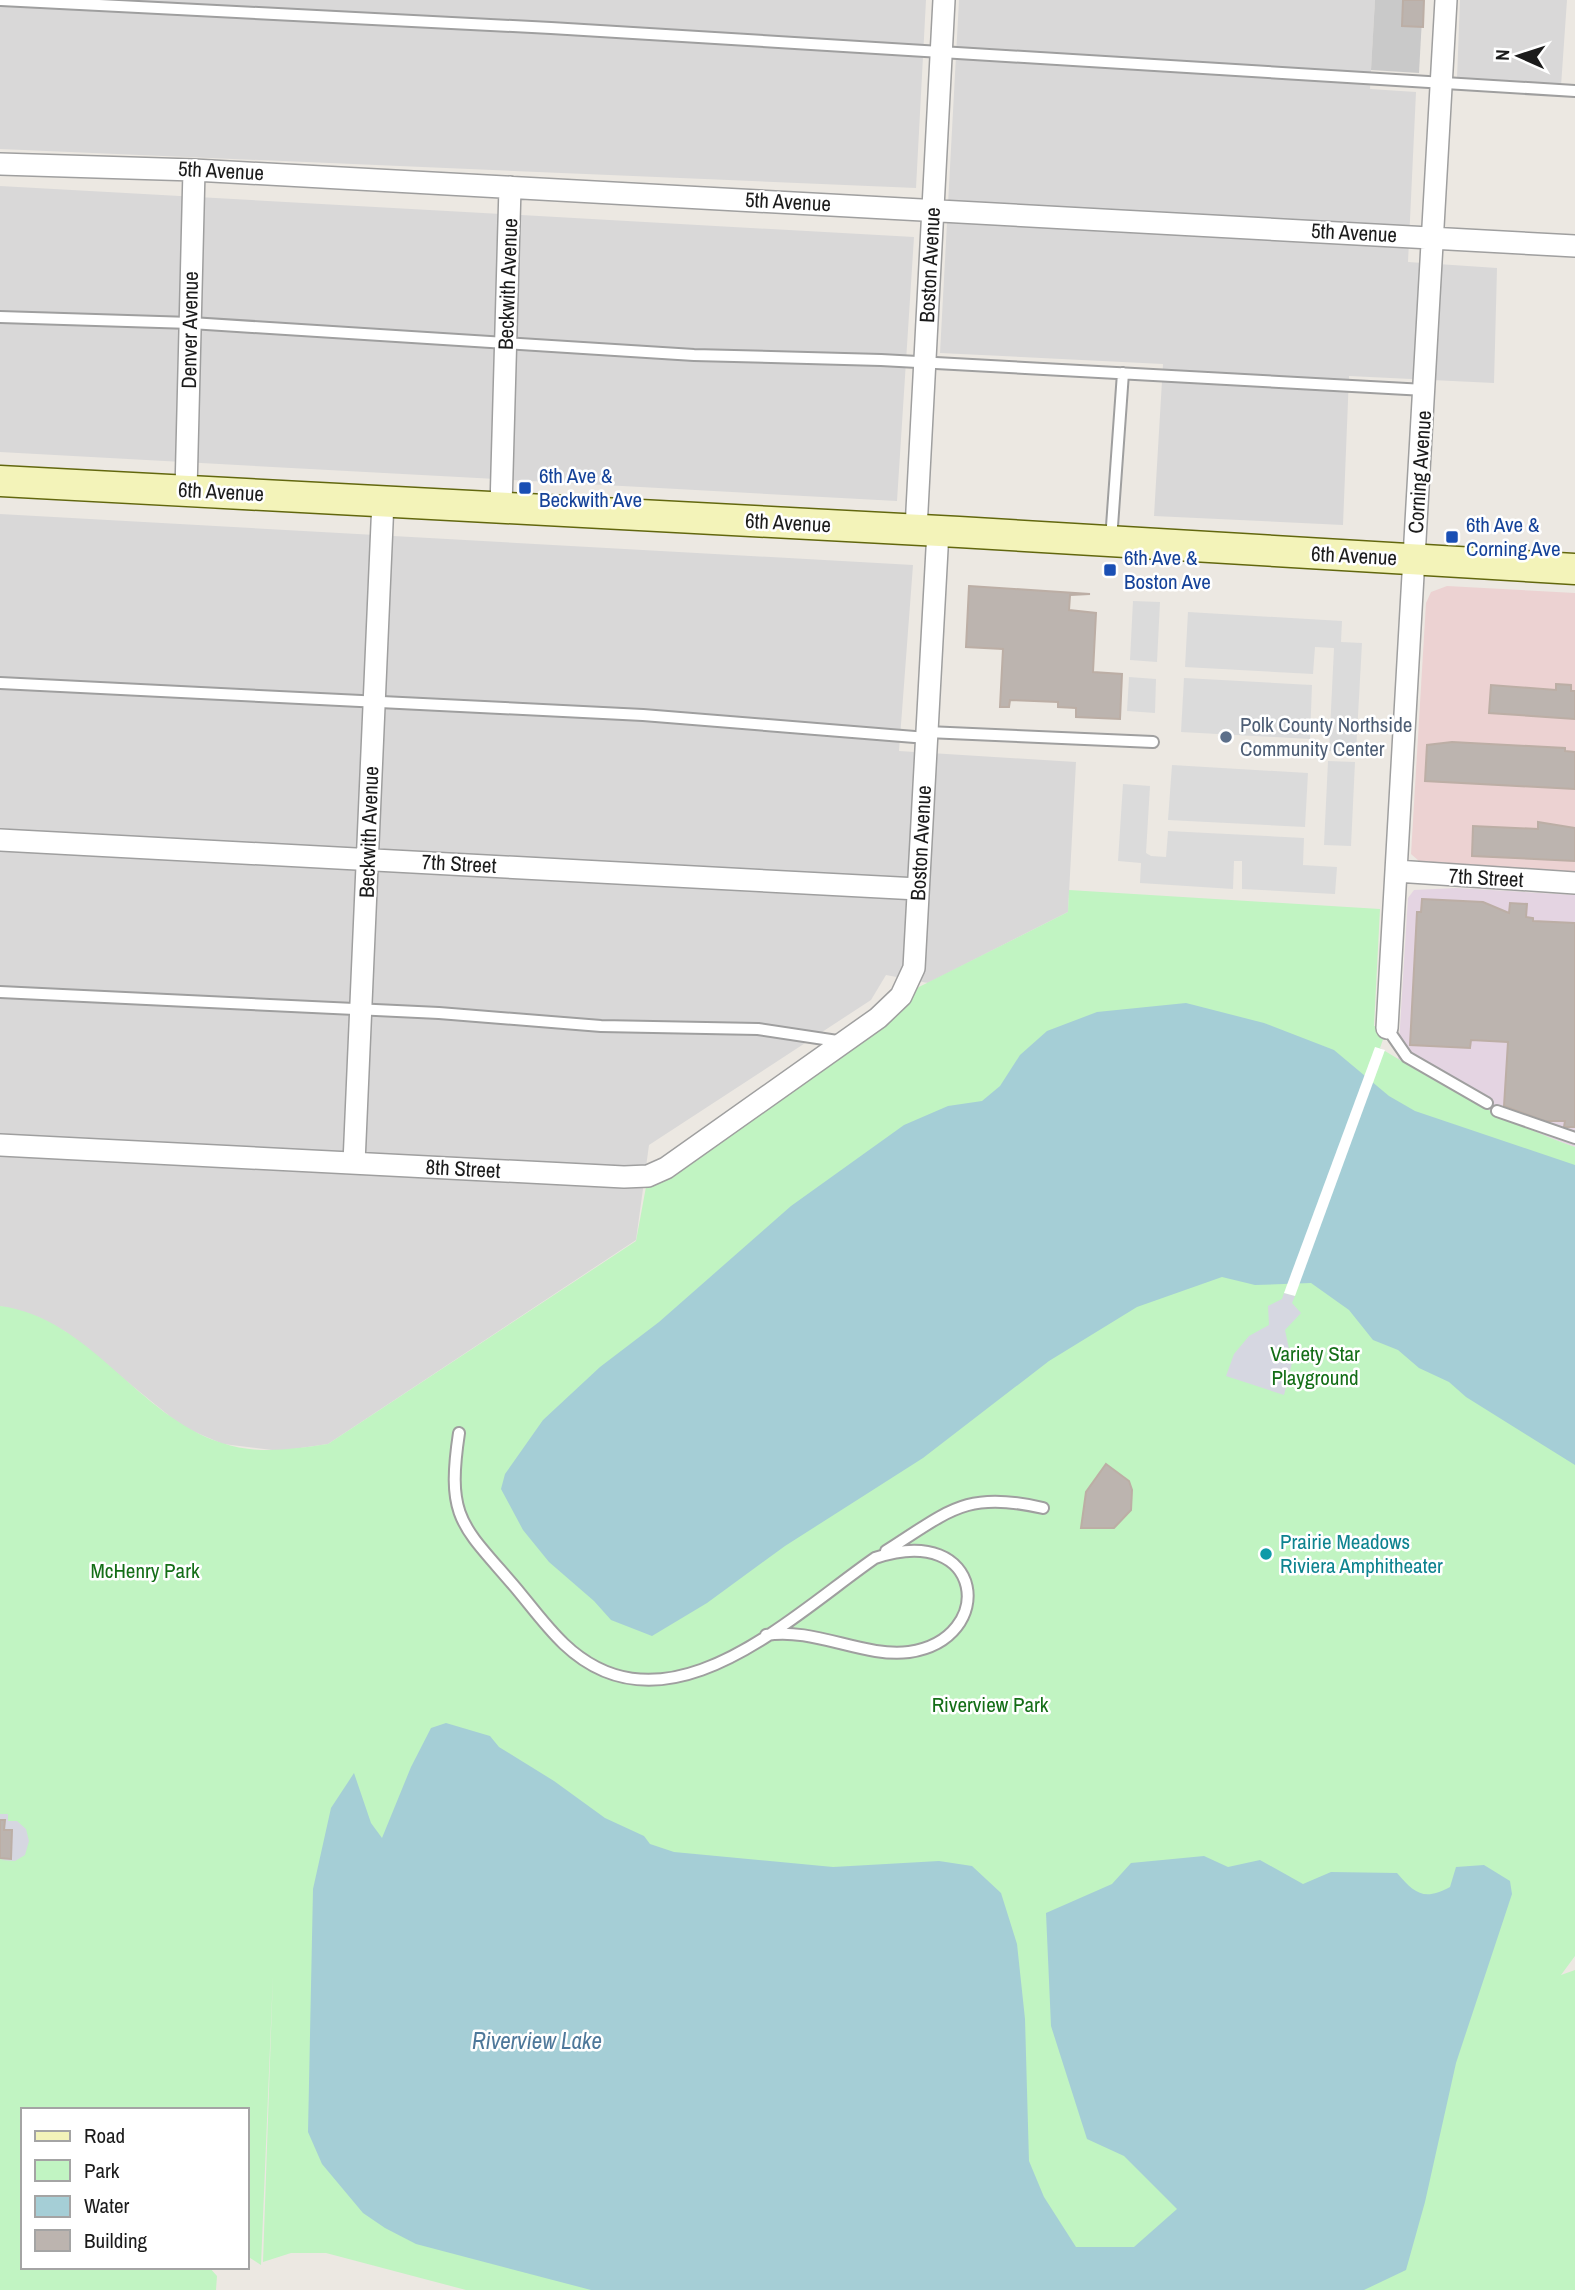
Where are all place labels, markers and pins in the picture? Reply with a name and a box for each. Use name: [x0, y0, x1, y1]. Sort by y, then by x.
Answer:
place label: 6th Ave & Beckwith Ave: [539, 461, 642, 514]
marker: 6th Ave & Beckwith Ave: [517, 480, 533, 496]
place label: 6th Ave & Corning Ave: [1466, 510, 1560, 563]
marker: 6th Ave & Corning Ave: [1444, 529, 1460, 545]
place label: 6th Ave & Boston Ave: [1124, 543, 1211, 596]
marker: 6th Ave & Boston Ave: [1102, 562, 1118, 578]
place label: Polk County Northside Community Center: [1240, 710, 1412, 763]
marker: Polk County Northside Community Center: [1218, 729, 1234, 745]
place label: Prairie Meadows Riviera Amphitheater: [1280, 1527, 1443, 1580]
marker: Prairie Meadows Riviera Amphitheater: [1258, 1546, 1274, 1562]

